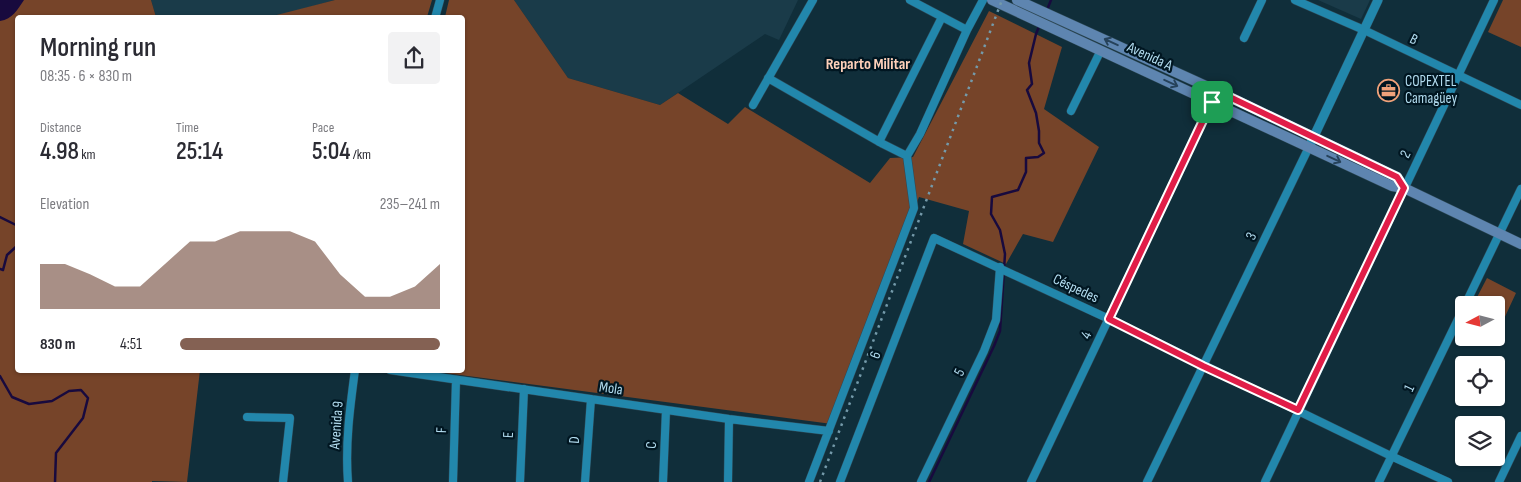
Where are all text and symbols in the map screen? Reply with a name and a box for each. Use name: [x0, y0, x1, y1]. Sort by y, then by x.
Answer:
street label: B: [1407, 29, 1421, 50]
text: Morning run: [40, 31, 156, 64]
button: share: [388, 32, 440, 84]
one-way arrow: [1104, 37, 1119, 47]
street label: Avenida A: [1123, 37, 1176, 75]
district label: Reparto Militar: [826, 55, 910, 74]
text: 08:35 · 6 × 830 m: [40, 67, 132, 86]
place label: COPEXTEL Camagüey: [1405, 72, 1457, 108]
one-way arrow: [1163, 78, 1178, 88]
office icon: COPEXTEL Camagüey: [1377, 78, 1401, 102]
pin: [1191, 81, 1233, 123]
icon: arrive: [1198, 88, 1226, 116]
text: Distance: [40, 119, 81, 136]
text: Time: [176, 119, 199, 136]
text: Pace: [312, 119, 334, 136]
text: 4.98: [40, 136, 79, 167]
text: 25:14: [176, 136, 223, 167]
text: 5:04: [312, 136, 351, 167]
text: km: [79, 146, 96, 163]
text: /km: [351, 146, 371, 163]
street label: 2: [1396, 147, 1415, 161]
one-way arrow: [1326, 155, 1341, 164]
text: Elevation: [40, 195, 89, 214]
text: 235–241 m: [380, 195, 440, 214]
street label: 3: [1242, 229, 1261, 243]
street label: Céspedes: [1050, 270, 1102, 307]
north arrow: [1455, 296, 1505, 346]
map controls: [1455, 296, 1505, 466]
street label: 4: [1077, 328, 1096, 342]
text: 830 m: [40, 335, 75, 354]
text: 4:51: [120, 335, 142, 354]
street label: 6: [865, 349, 886, 362]
button: locate: [1455, 356, 1505, 406]
street label: 5: [950, 365, 969, 379]
street label: Mola: [598, 377, 624, 400]
street label: 1: [1400, 381, 1419, 395]
street label: Avenida 9: [325, 400, 348, 451]
button: layers: [1455, 416, 1505, 466]
street label: F: [432, 427, 451, 433]
street label: E: [499, 431, 518, 439]
street label: D: [565, 436, 584, 444]
street label: C: [642, 441, 661, 449]

